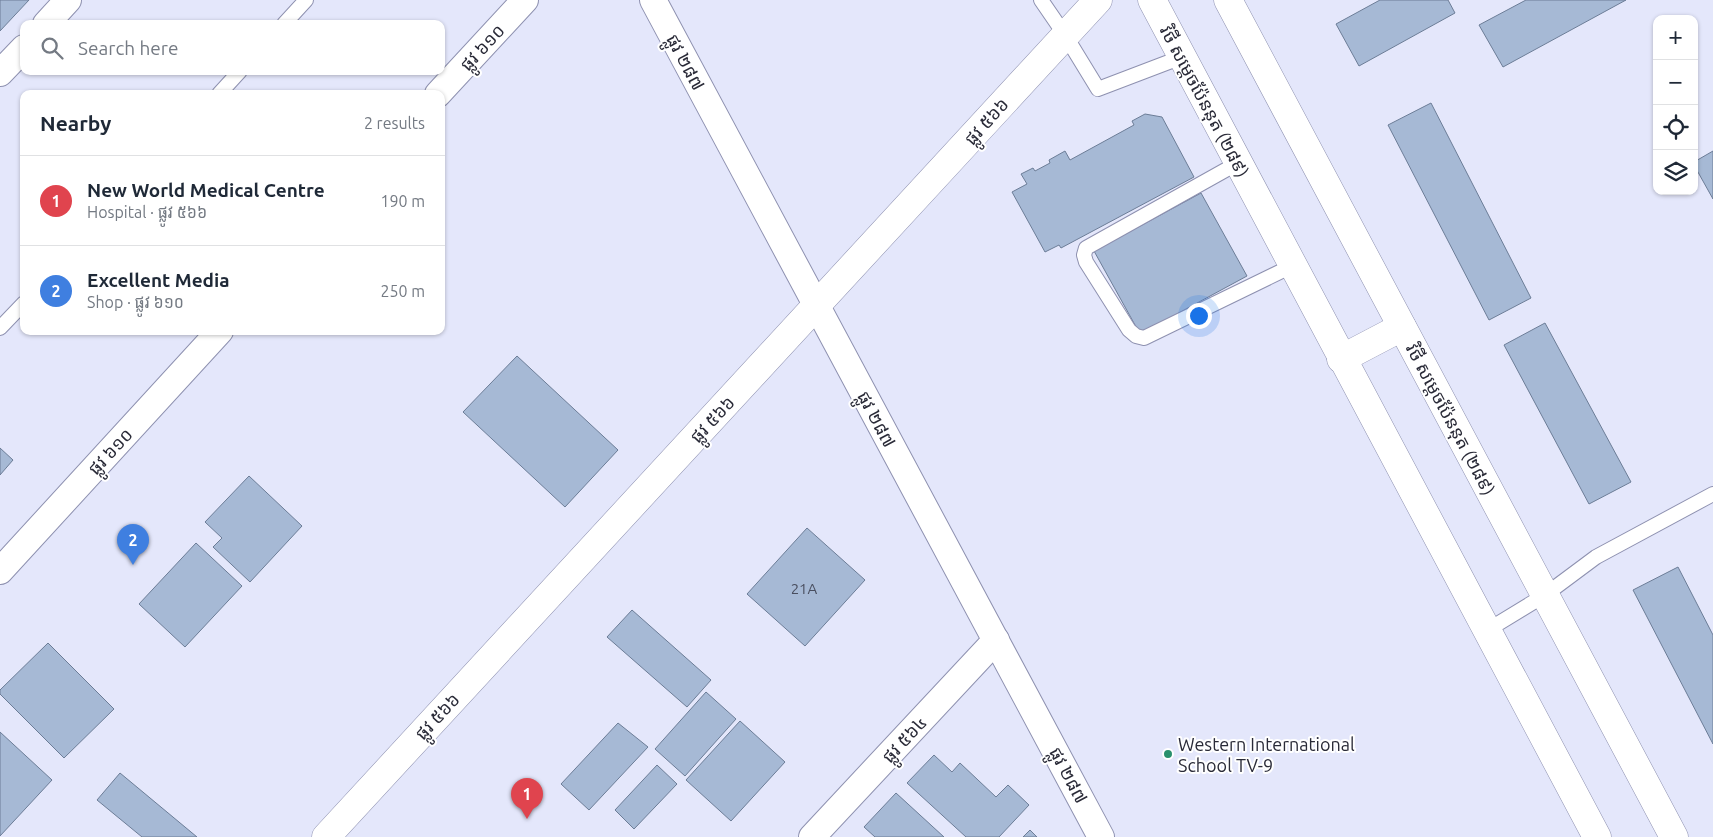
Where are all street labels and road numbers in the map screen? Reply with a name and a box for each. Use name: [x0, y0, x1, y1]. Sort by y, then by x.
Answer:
street label: ផ្លូវ ៦១០: [456, 20, 514, 79]
street label: វិថី សម្តេចប៉ែននុត (២៨៩): [1153, 21, 1254, 182]
street label: ផ្លូវ ២៨៧: [657, 31, 709, 97]
street label: ផ្លូវ ៥៦៦: [960, 94, 1018, 153]
street label: វិថី សម្តេចប៉ែននុត (២៨៩): [1399, 339, 1500, 500]
street label: ផ្លូវ ២៨៧: [848, 388, 900, 454]
street label: ផ្លូវ ៥៦៦: [686, 392, 744, 451]
street label: ផ្លូវ ៦១០: [84, 424, 142, 483]
street label: ផ្លូវ ៥៦៦: [411, 689, 469, 748]
street label: ផ្លូវ ៥៦៤: [878, 712, 936, 771]
street label: ផ្លូវ ២៨៧: [1040, 744, 1092, 810]

